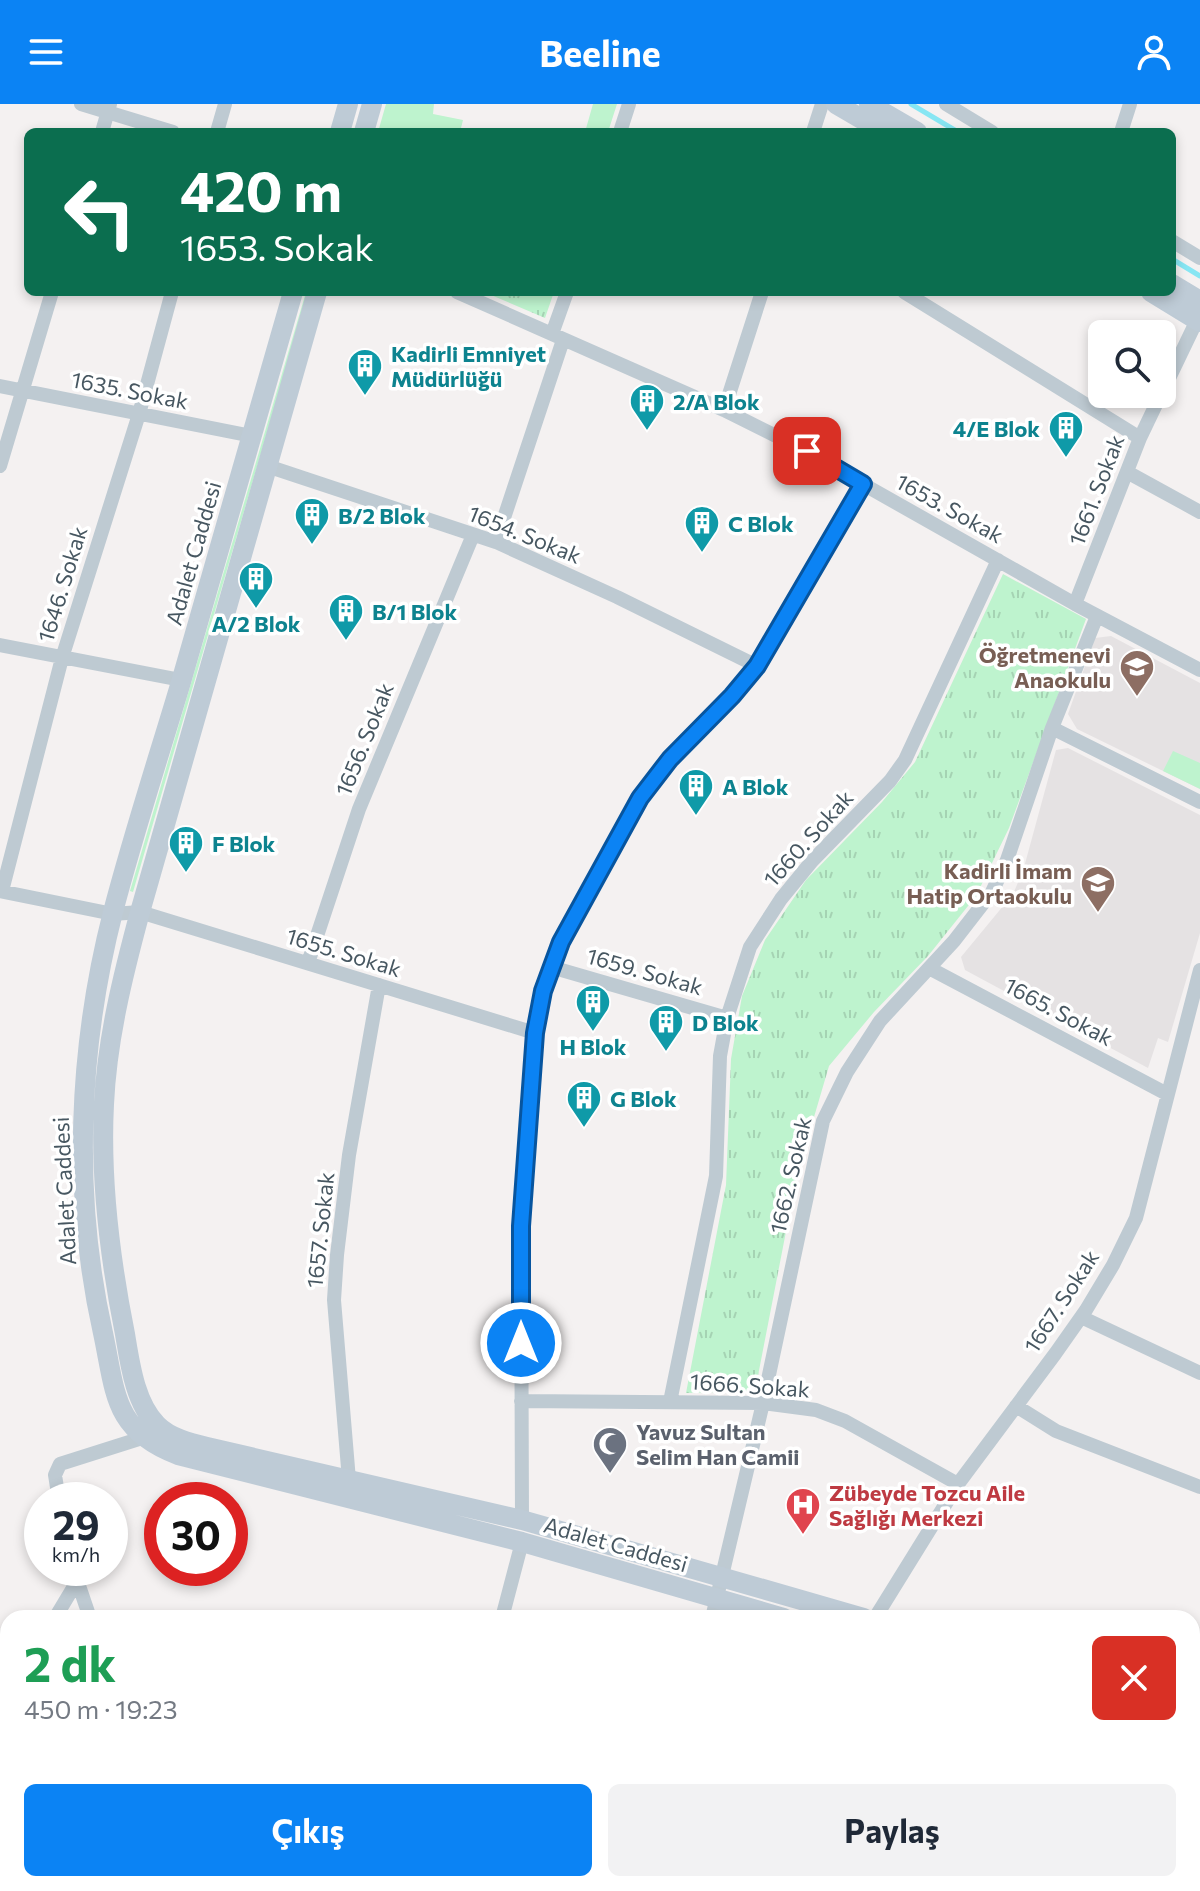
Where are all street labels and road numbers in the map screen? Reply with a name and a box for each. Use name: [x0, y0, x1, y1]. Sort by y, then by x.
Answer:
street label: 1635. Sokak: [69, 365, 191, 415]
street label: 1661. Sokak: [1063, 431, 1129, 549]
street label: 1653. Sokak: [892, 467, 1008, 549]
street label: Adalet Caddesi: [160, 478, 226, 628]
street label: 1654. Sokak: [465, 499, 585, 569]
street label: 1646. Sokak: [32, 523, 92, 645]
street label: 1656. Sokak: [329, 679, 399, 799]
street label: 1660. Sokak: [758, 784, 859, 892]
street label: 1655. Sokak: [283, 922, 405, 982]
street label: 1659. Sokak: [584, 942, 706, 1000]
street label: 1665. Sokak: [1000, 971, 1118, 1051]
street label: 1662. Sokak: [763, 1114, 817, 1236]
street label: Adalet Caddesi: [47, 1116, 81, 1266]
street label: 1657. Sokak: [300, 1171, 340, 1289]
street label: 1667. Sokak: [1018, 1245, 1104, 1357]
street label: 1666. Sokak: [689, 1367, 811, 1403]
street label: Adalet Caddesi: [541, 1511, 691, 1577]

